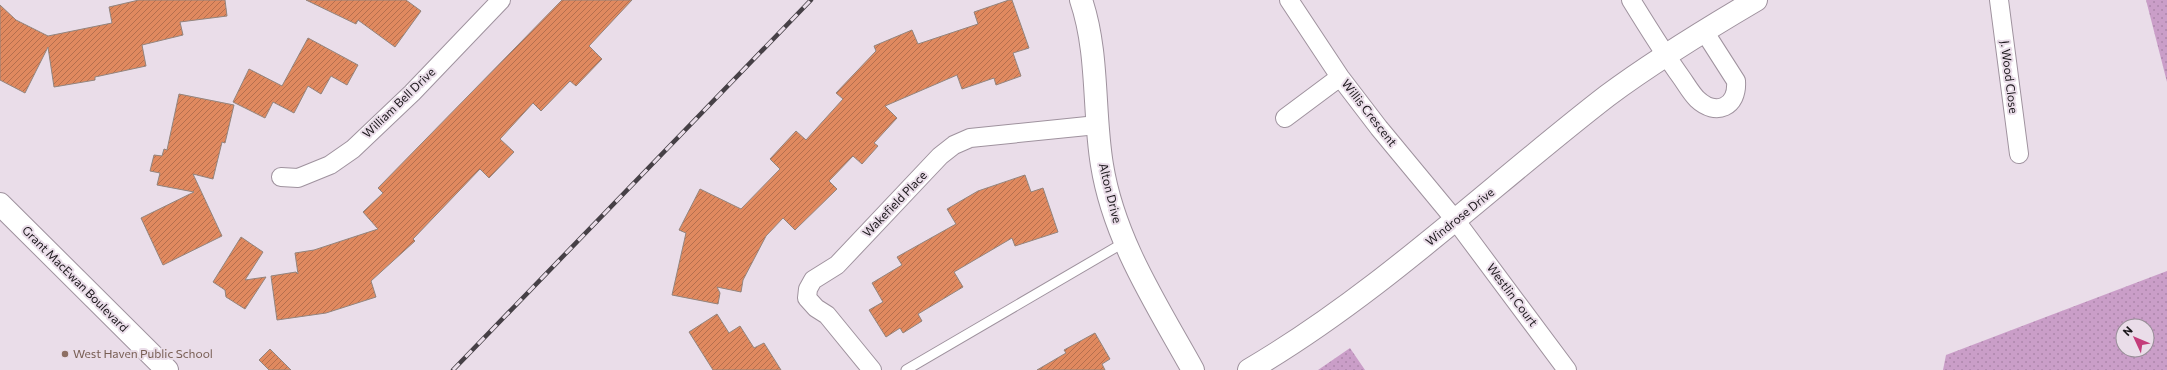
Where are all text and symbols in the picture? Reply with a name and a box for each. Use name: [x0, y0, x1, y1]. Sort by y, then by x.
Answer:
street label: J. Wood Close: [1998, 39, 2021, 114]
street label: William Bell Drive: [359, 64, 437, 140]
street label: Willis Crescent: [1339, 76, 1400, 149]
street label: Alton Drive: [1097, 161, 1125, 224]
street label: Wakefield Place: [859, 168, 929, 239]
street label: Windrose Drive: [1422, 184, 1496, 248]
street label: Grant MacEwan Boulevard: [20, 222, 132, 334]
street label: Westlin Court: [1485, 260, 1541, 329]
north arrow: [2115, 318, 2155, 358]
text: N: [2120, 323, 2135, 338]
place label: West Haven Public School: [73, 346, 213, 360]
marker: West Haven Public School: [60, 349, 70, 359]

